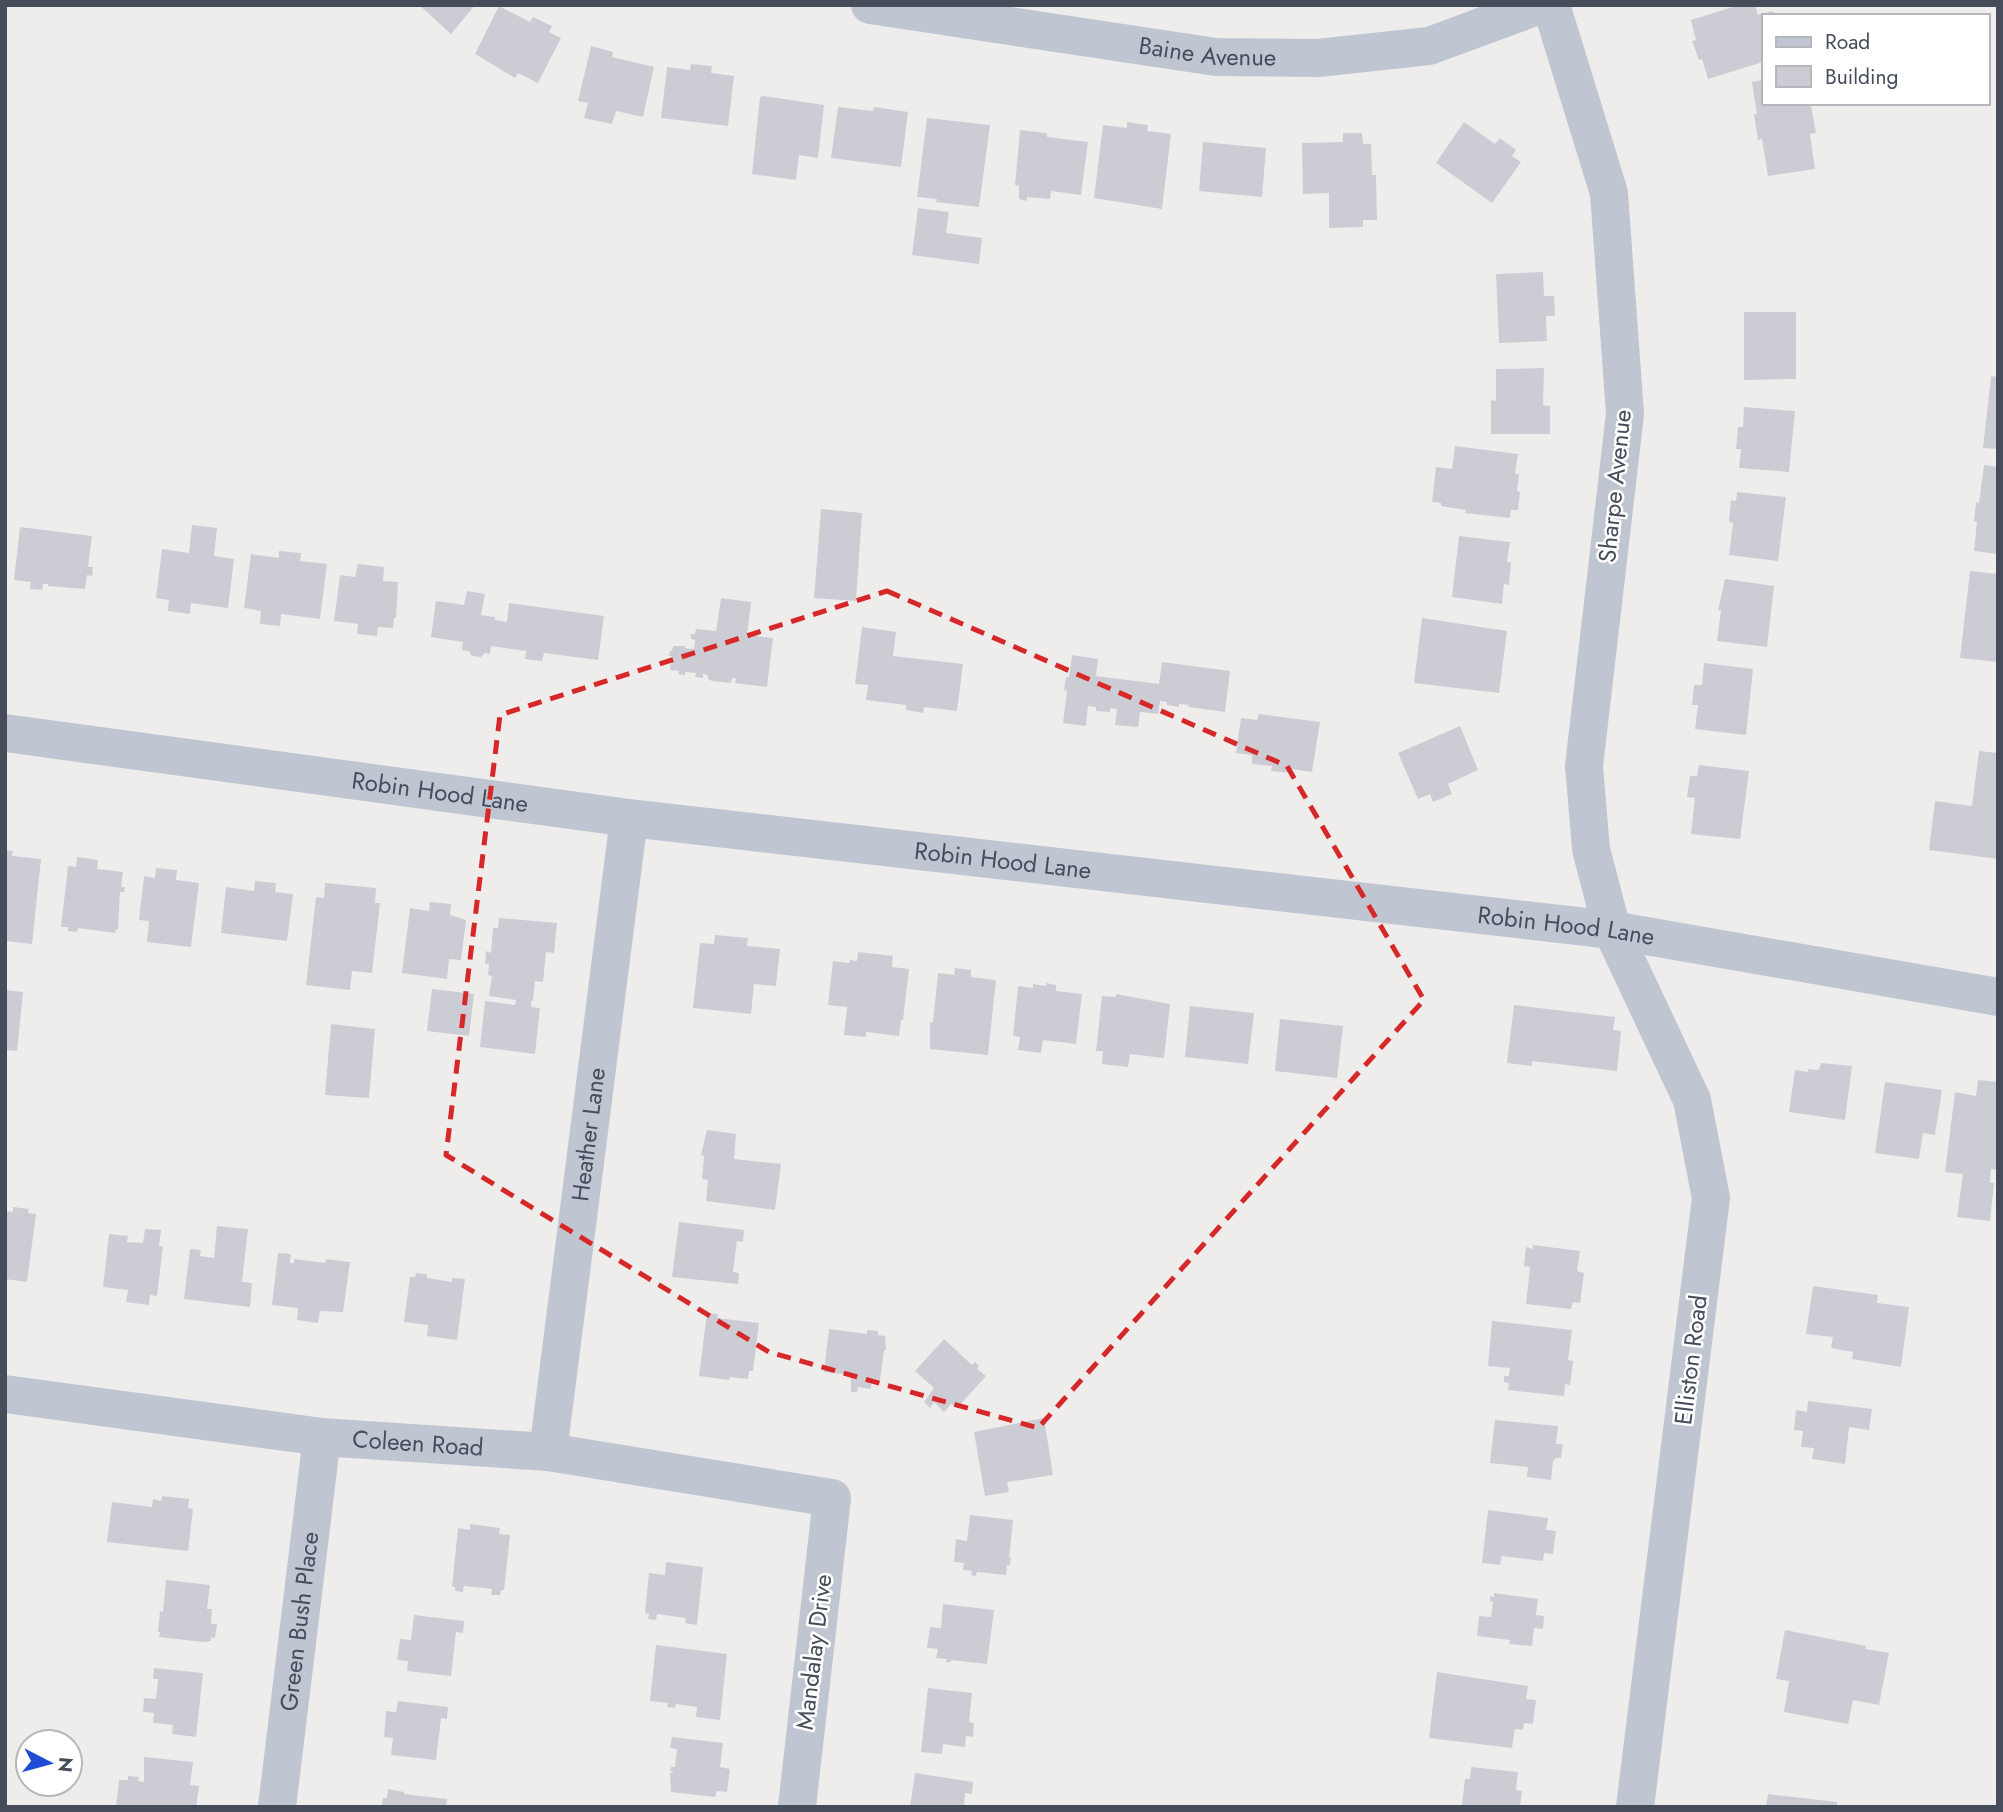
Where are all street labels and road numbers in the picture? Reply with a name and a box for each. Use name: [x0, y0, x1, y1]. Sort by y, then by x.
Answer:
street label: Baine Avenue: [1136, 28, 1276, 75]
street label: Sharpe Avenue: [1589, 408, 1640, 564]
street label: Robin Hood Lane: [350, 762, 531, 821]
street label: Robin Hood Lane: [912, 833, 1093, 888]
street label: Robin Hood Lane: [1476, 897, 1657, 954]
street label: Heather Lane: [562, 1066, 614, 1204]
street label: Elliston Road: [1665, 1293, 1716, 1427]
street label: Coleen Road: [351, 1421, 485, 1465]
street label: Green Bush Place: [271, 1530, 327, 1713]
street label: Mandalay Drive: [787, 1572, 840, 1732]

